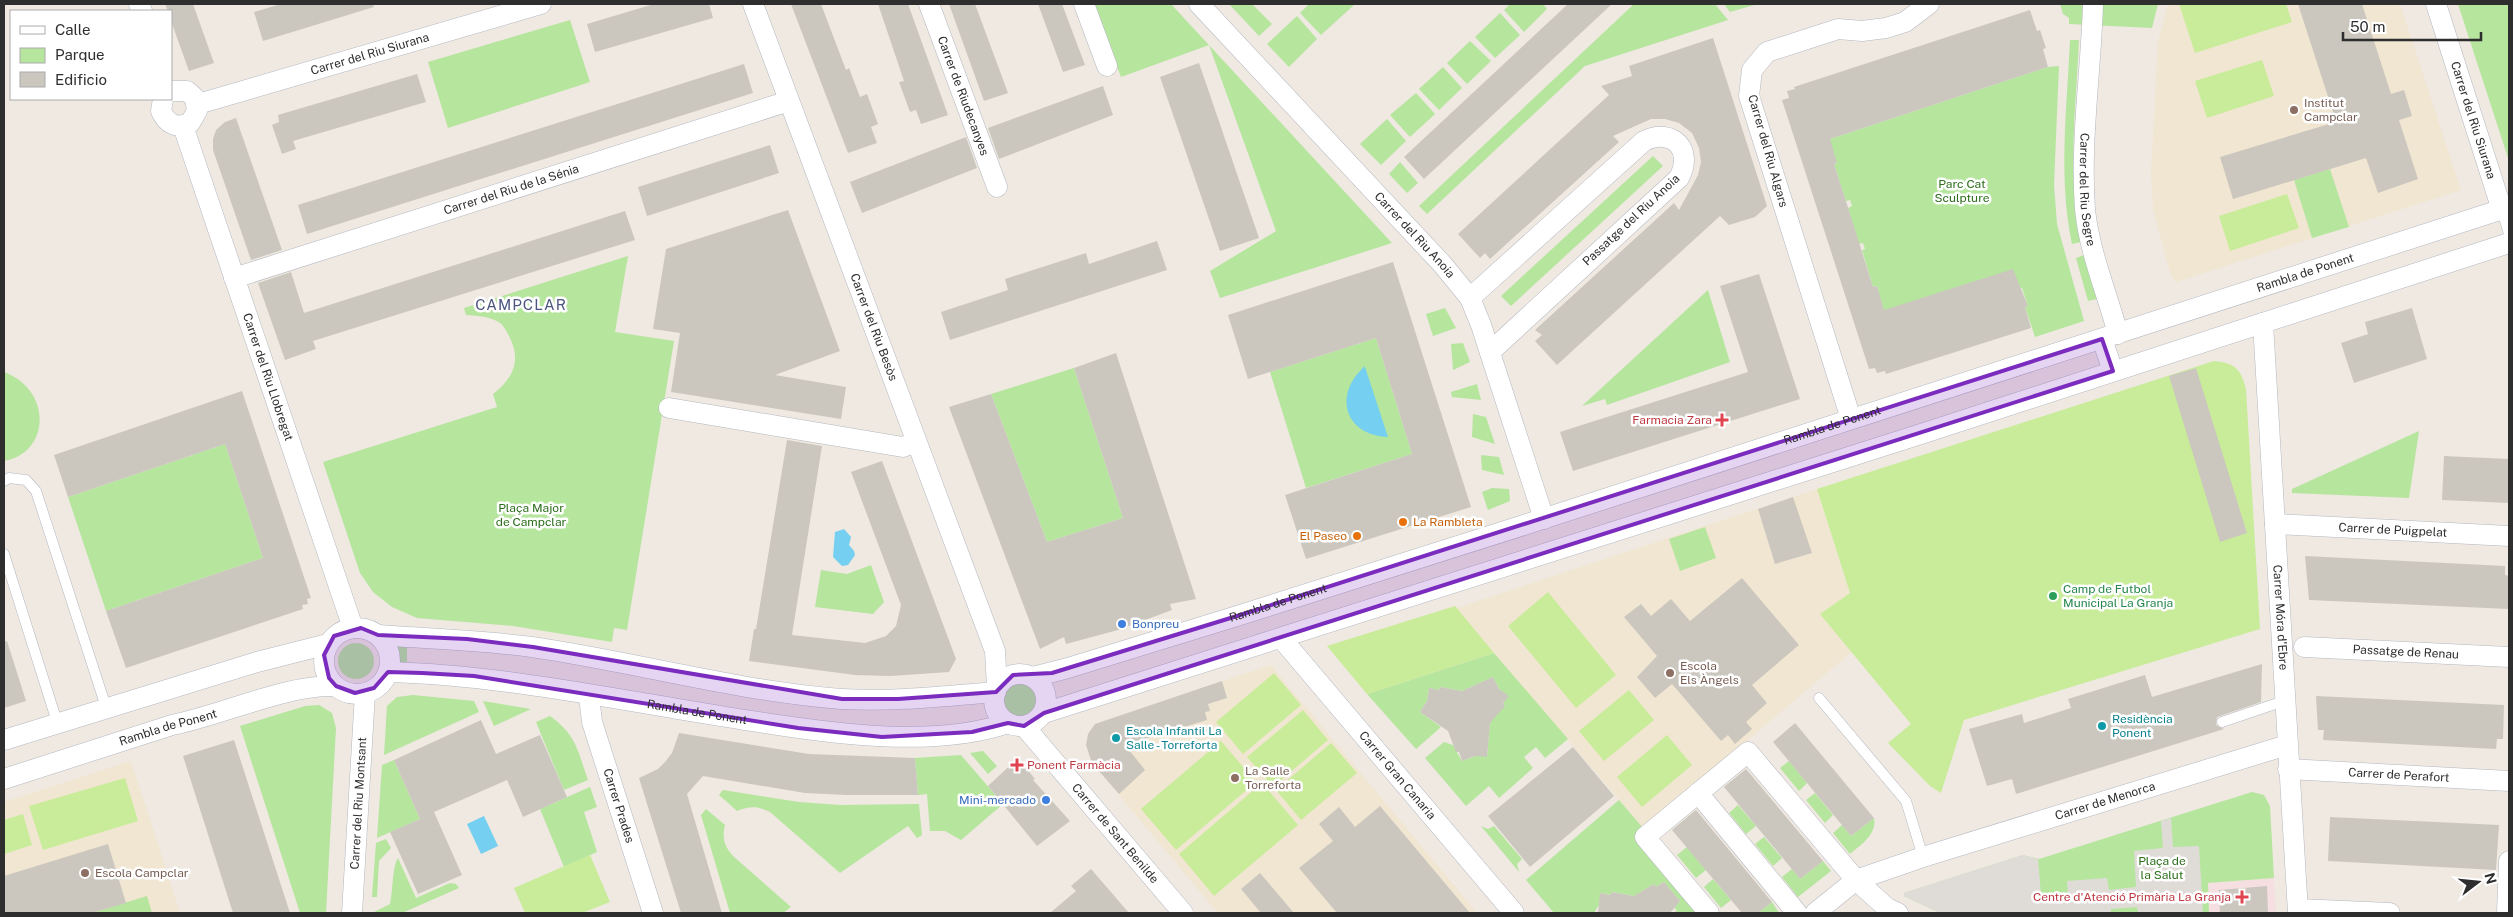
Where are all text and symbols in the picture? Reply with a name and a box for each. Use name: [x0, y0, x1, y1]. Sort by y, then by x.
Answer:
legend: [10, 10, 172, 100]
scale bar: [2343, 10, 2480, 42]
text: 50 m: [2350, 18, 2385, 35]
text: Calle: [55, 21, 91, 38]
street label: Carrer del Riu Siurana: [309, 30, 431, 78]
street label: Carrer de Riudecanyes: [935, 34, 992, 157]
text: Parque: [55, 46, 105, 63]
street label: Carrer del Riu Siurana: [2448, 60, 2499, 181]
text: Edificio: [55, 71, 107, 88]
street label: Carrer del Riu Algars: [1745, 93, 1791, 209]
place label: Institut Campclar: [2304, 96, 2358, 124]
marker: Institut Campclar: [2288, 104, 2300, 116]
street label: Carrer del Riu Segre: [2077, 133, 2098, 248]
street label: Carrer del Riu de la Sénia: [442, 161, 581, 218]
street label: Passatge del Riu Anoia: [1580, 171, 1682, 269]
park label: Parc Cat Sculpture: [1934, 177, 1990, 205]
street label: Carrer del Riu Anoia: [1372, 189, 1458, 281]
street label: Rambla de Ponent: [2255, 250, 2356, 295]
street label: Carrer del Riu Besòs: [847, 271, 900, 383]
district label: CAMPCLAR: [475, 296, 567, 313]
street label: Carrer del Riu Llobregat: [240, 311, 296, 443]
street label: Rambla de Ponent: [1782, 403, 1883, 448]
place label: Farmacia Zara: [1632, 413, 1712, 427]
marker: Farmacia Zara: [1716, 414, 1728, 426]
park label: Plaça Major de Campclar: [496, 501, 567, 529]
place label: La Rambleta: [1413, 515, 1483, 529]
marker: La Rambleta: [1397, 516, 1409, 528]
street label: Carrer de Puigpelat: [2338, 520, 2448, 540]
place label: El Paseo: [1299, 529, 1347, 543]
marker: El Paseo: [1351, 530, 1363, 542]
street label: Carrer Móra d'Ebre: [2270, 564, 2291, 671]
street label: Rambla de Ponent: [1228, 581, 1329, 625]
place label: Camp de Futbol Municipal La Granja: [2063, 582, 2173, 610]
marker: Camp de Futbol Municipal La Granja: [2047, 590, 2059, 602]
place label: Bonpreu: [1132, 617, 1179, 631]
marker: Bonpreu: [1116, 618, 1128, 630]
street label: Passatge de Renau: [2352, 642, 2459, 662]
place label: Escola Els Àngels: [1680, 659, 1739, 687]
marker: Escola Els Àngels: [1664, 667, 1676, 679]
street label: Rambla de Ponent: [646, 697, 748, 727]
street label: Rambla de Ponent: [117, 706, 219, 749]
place label: Residència Ponent: [2112, 712, 2173, 740]
marker: Residència Ponent: [2096, 720, 2108, 732]
place label: Escola Infantil La Salle - Torreforta: [1126, 724, 1222, 752]
street label: Carrer Gran Canaria: [1356, 728, 1439, 822]
marker: Escola Infantil La Salle - Torreforta: [1110, 732, 1122, 744]
street label: Carrer del Riu Montsant: [348, 736, 369, 870]
place label: Ponent Farmàcia: [1027, 758, 1121, 772]
marker: Ponent Farmàcia: [1011, 759, 1023, 771]
place label: La Salle Torreforta: [1245, 764, 1301, 792]
street label: Carrer de Perafort: [2348, 765, 2450, 785]
street label: Carrer Prades: [600, 767, 637, 845]
marker: La Salle Torreforta: [1229, 772, 1241, 784]
street label: Carrer de Menorca: [2053, 779, 2157, 823]
street label: Carrer de Sant Benilde: [1069, 781, 1162, 886]
place label: Mini-mercado: [959, 793, 1036, 807]
marker: Mini-mercado: [1040, 794, 1052, 806]
park label: Plaça de la Salut: [2138, 854, 2186, 882]
north arrow: [2453, 857, 2503, 907]
place label: Escola Campclar: [95, 866, 189, 880]
marker: Escola Campclar: [79, 867, 91, 879]
text: N: [2481, 871, 2500, 886]
place label: Centre d'Atenció Primària La Granja: [2033, 890, 2231, 904]
marker: Centre d'Atenció Primària La Granja: [2235, 890, 2249, 904]

